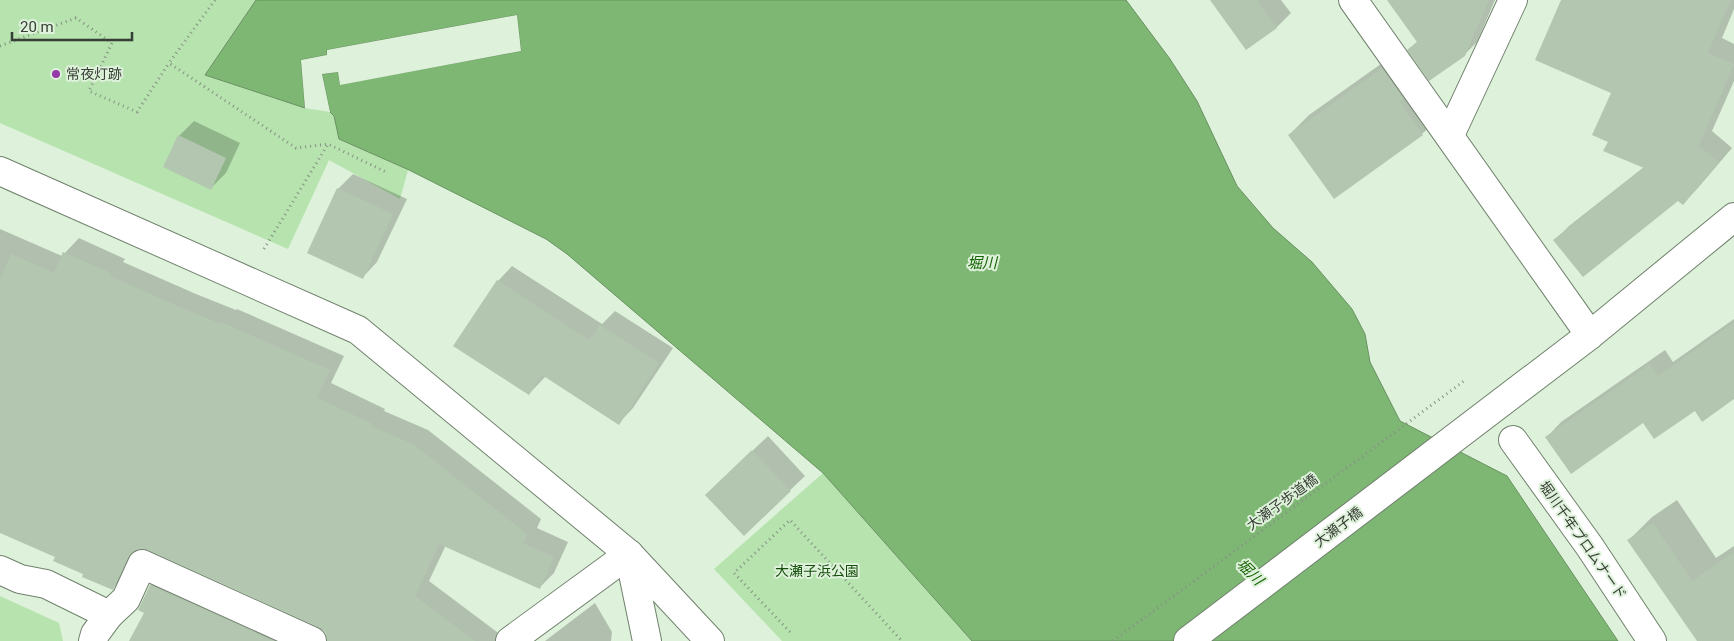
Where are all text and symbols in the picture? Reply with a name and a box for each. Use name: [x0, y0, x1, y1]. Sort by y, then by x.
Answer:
scale bar: [12, 10, 132, 42]
text: 20 m: [20, 18, 54, 36]
place label: 常夜灯跡: [66, 66, 122, 82]
marker: 常夜灯跡: [50, 68, 62, 80]
water label: 堀川: [967, 254, 999, 272]
street label: 大瀬子歩道橋: [1243, 471, 1321, 533]
street label: 堀川千年プロムナード: [1536, 478, 1630, 602]
street label: 大瀬子橋: [1311, 504, 1365, 550]
water label: 堀川: [1233, 555, 1268, 590]
park label: 大瀬子浜公園: [775, 563, 859, 579]

